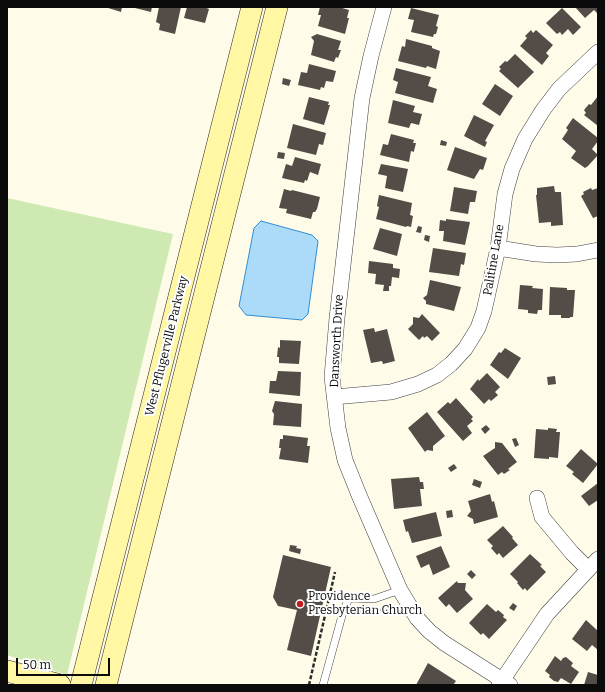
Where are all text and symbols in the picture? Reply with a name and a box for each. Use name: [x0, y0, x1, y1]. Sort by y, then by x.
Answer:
street label: Palitine Lane: [481, 223, 507, 297]
street label: West Pflugerville Parkway: [143, 274, 191, 418]
street label: Dansworth Drive: [327, 294, 347, 388]
place label: Providence Presbyterian Church: [308, 590, 422, 618]
marker: Providence Presbyterian Church: [295, 599, 305, 609]
scale bar: [18, 650, 112, 676]
text: 50 m: [23, 658, 51, 672]

